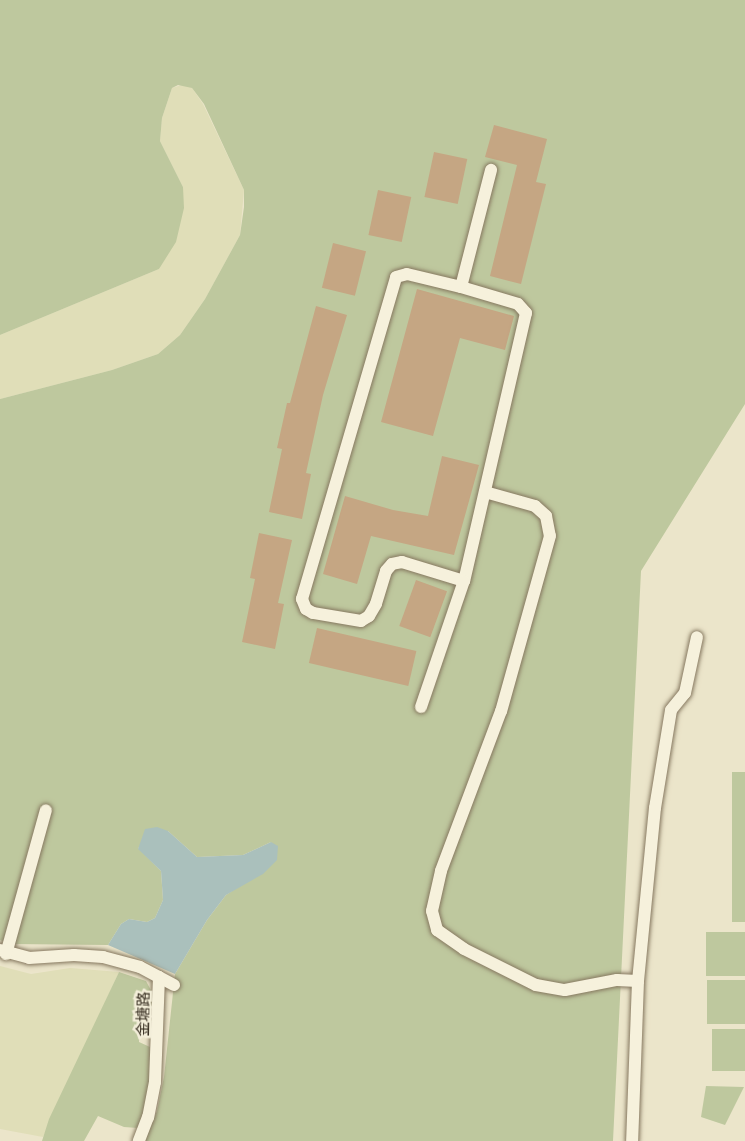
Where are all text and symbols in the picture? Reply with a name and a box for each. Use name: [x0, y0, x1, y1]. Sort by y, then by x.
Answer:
street label: 金塘路: [135, 991, 153, 1037]

